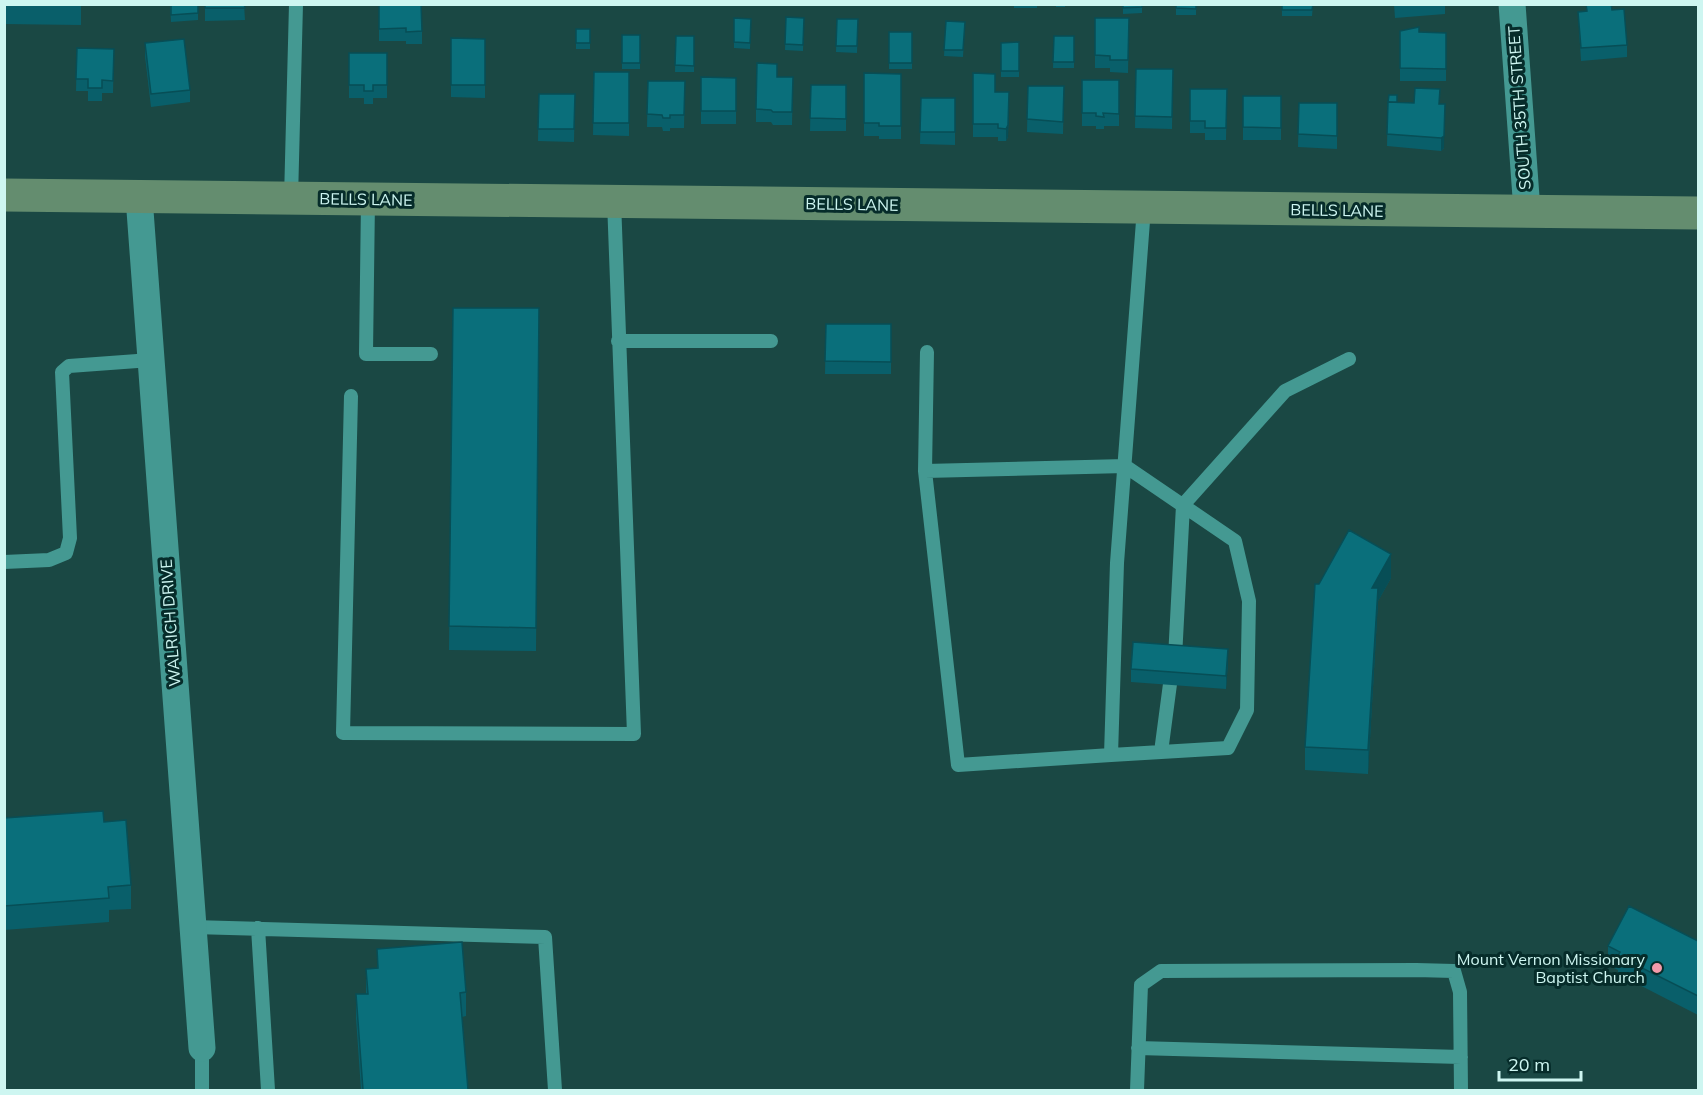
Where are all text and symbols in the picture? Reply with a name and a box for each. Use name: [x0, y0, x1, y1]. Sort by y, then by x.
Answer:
street label: SOUTH 35TH STREET: [1503, 25, 1535, 191]
street label: BELLS LANE: [319, 188, 413, 210]
street label: BELLS LANE: [805, 193, 899, 215]
street label: BELLS LANE: [1290, 199, 1384, 221]
street label: WALRICH DRIVE: [156, 559, 184, 687]
place label: Mount Vernon Missionary Baptist Church: [1457, 949, 1645, 987]
marker: Mount Vernon Missionary Baptist Church: [1650, 961, 1664, 975]
scale bar: [1499, 1044, 1582, 1082]
text: 20 m: [1508, 1053, 1550, 1076]

